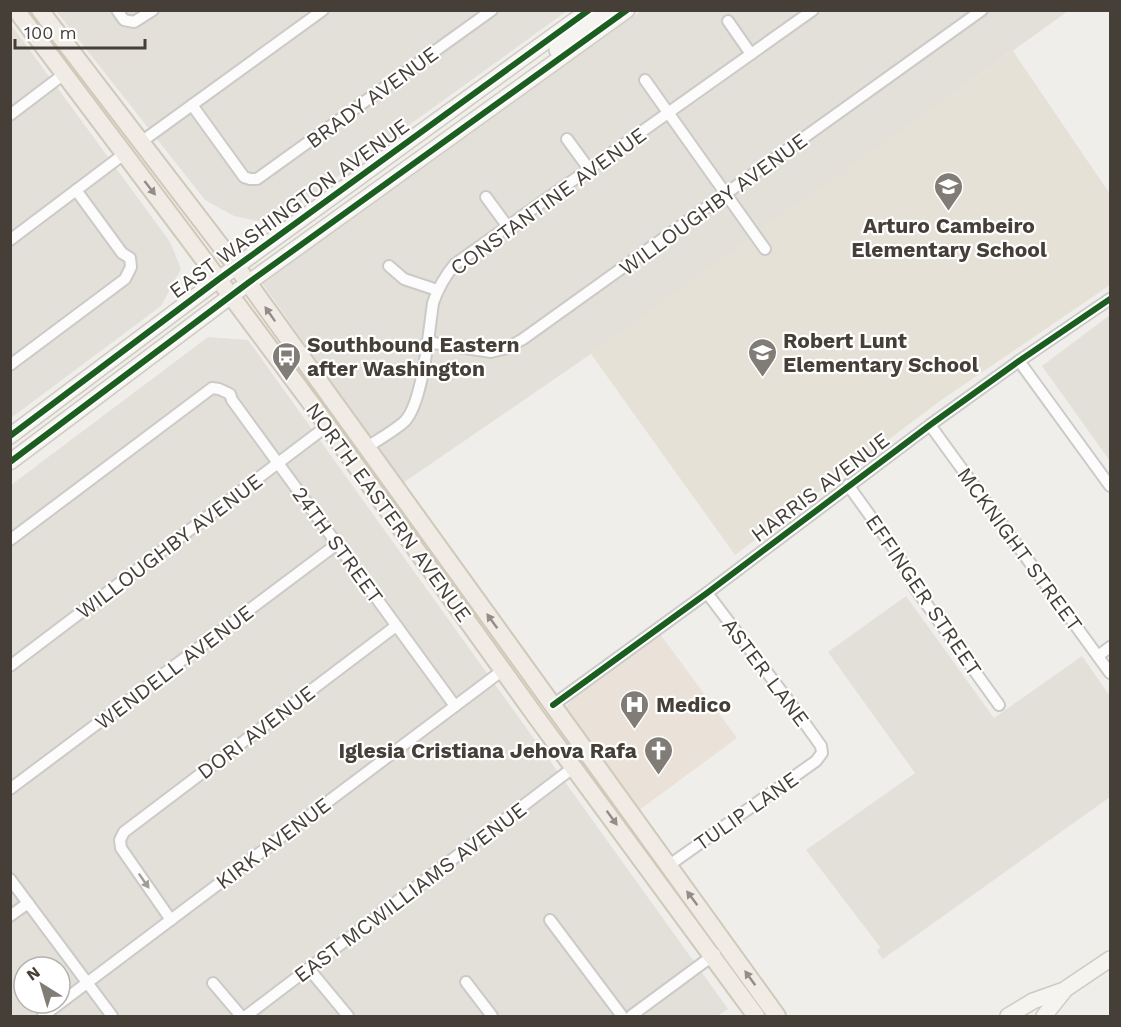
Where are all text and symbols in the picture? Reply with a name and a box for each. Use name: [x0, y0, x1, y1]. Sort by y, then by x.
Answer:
scale bar: [15, 12, 146, 50]
text: 100 m: [24, 22, 77, 43]
street label: BRADY AVENUE: [301, 41, 443, 153]
street label: EAST WASHINGTON AVENUE: [164, 113, 414, 303]
street label: CONSTANTINE AVENUE: [445, 122, 651, 280]
street label: WILLOUGHBY AVENUE: [614, 127, 812, 281]
school or university icon: Arturo Cambeiro Elementary School: [933, 170, 965, 212]
one-way arrow: [143, 180, 156, 196]
place label: Arturo Cambeiro Elementary School: [851, 213, 1047, 262]
one-way arrow: [264, 306, 276, 322]
place label: Robert Lunt Elementary School: [783, 328, 979, 377]
place label: Southbound Eastern after Washington: [307, 332, 520, 381]
school or university icon: Robert Lunt Elementary School: [746, 336, 778, 378]
bus stop icon: Southbound Eastern after Washington: [270, 340, 302, 382]
street label: NORTH EASTERN AVENUE: [301, 397, 477, 627]
street label: HARRIS AVENUE: [746, 427, 894, 547]
street label: MCKNIGHT STREET: [952, 462, 1088, 636]
street label: WILLOUGHBY AVENUE: [71, 468, 267, 624]
street label: 24TH STREET: [287, 482, 389, 609]
street label: EFFINGER STREET: [861, 510, 987, 681]
street label: WENDELL AVENUE: [90, 599, 258, 735]
one-way arrow: [486, 613, 498, 629]
street label: ASTER LANE: [717, 613, 815, 731]
street label: DORI AVENUE: [192, 680, 320, 784]
hospital icon: Medico: [619, 688, 651, 730]
place label: Medico: [656, 692, 731, 717]
church icon: Iglesia Cristiana Jehova Rafa: [642, 734, 674, 776]
place label: Iglesia Cristiana Jehova Rafa: [338, 738, 638, 763]
street label: TULIP LANE: [689, 766, 803, 856]
street label: KIRK AVENUE: [211, 792, 335, 894]
street label: EAST MCWILLIAMS AVENUE: [289, 797, 531, 987]
one-way arrow: [605, 811, 617, 826]
one-way arrow: [138, 873, 149, 889]
one-way arrow: [686, 891, 698, 907]
north arrow: [12, 955, 72, 1015]
text: N: [23, 962, 44, 985]
one-way arrow: [744, 971, 756, 987]

